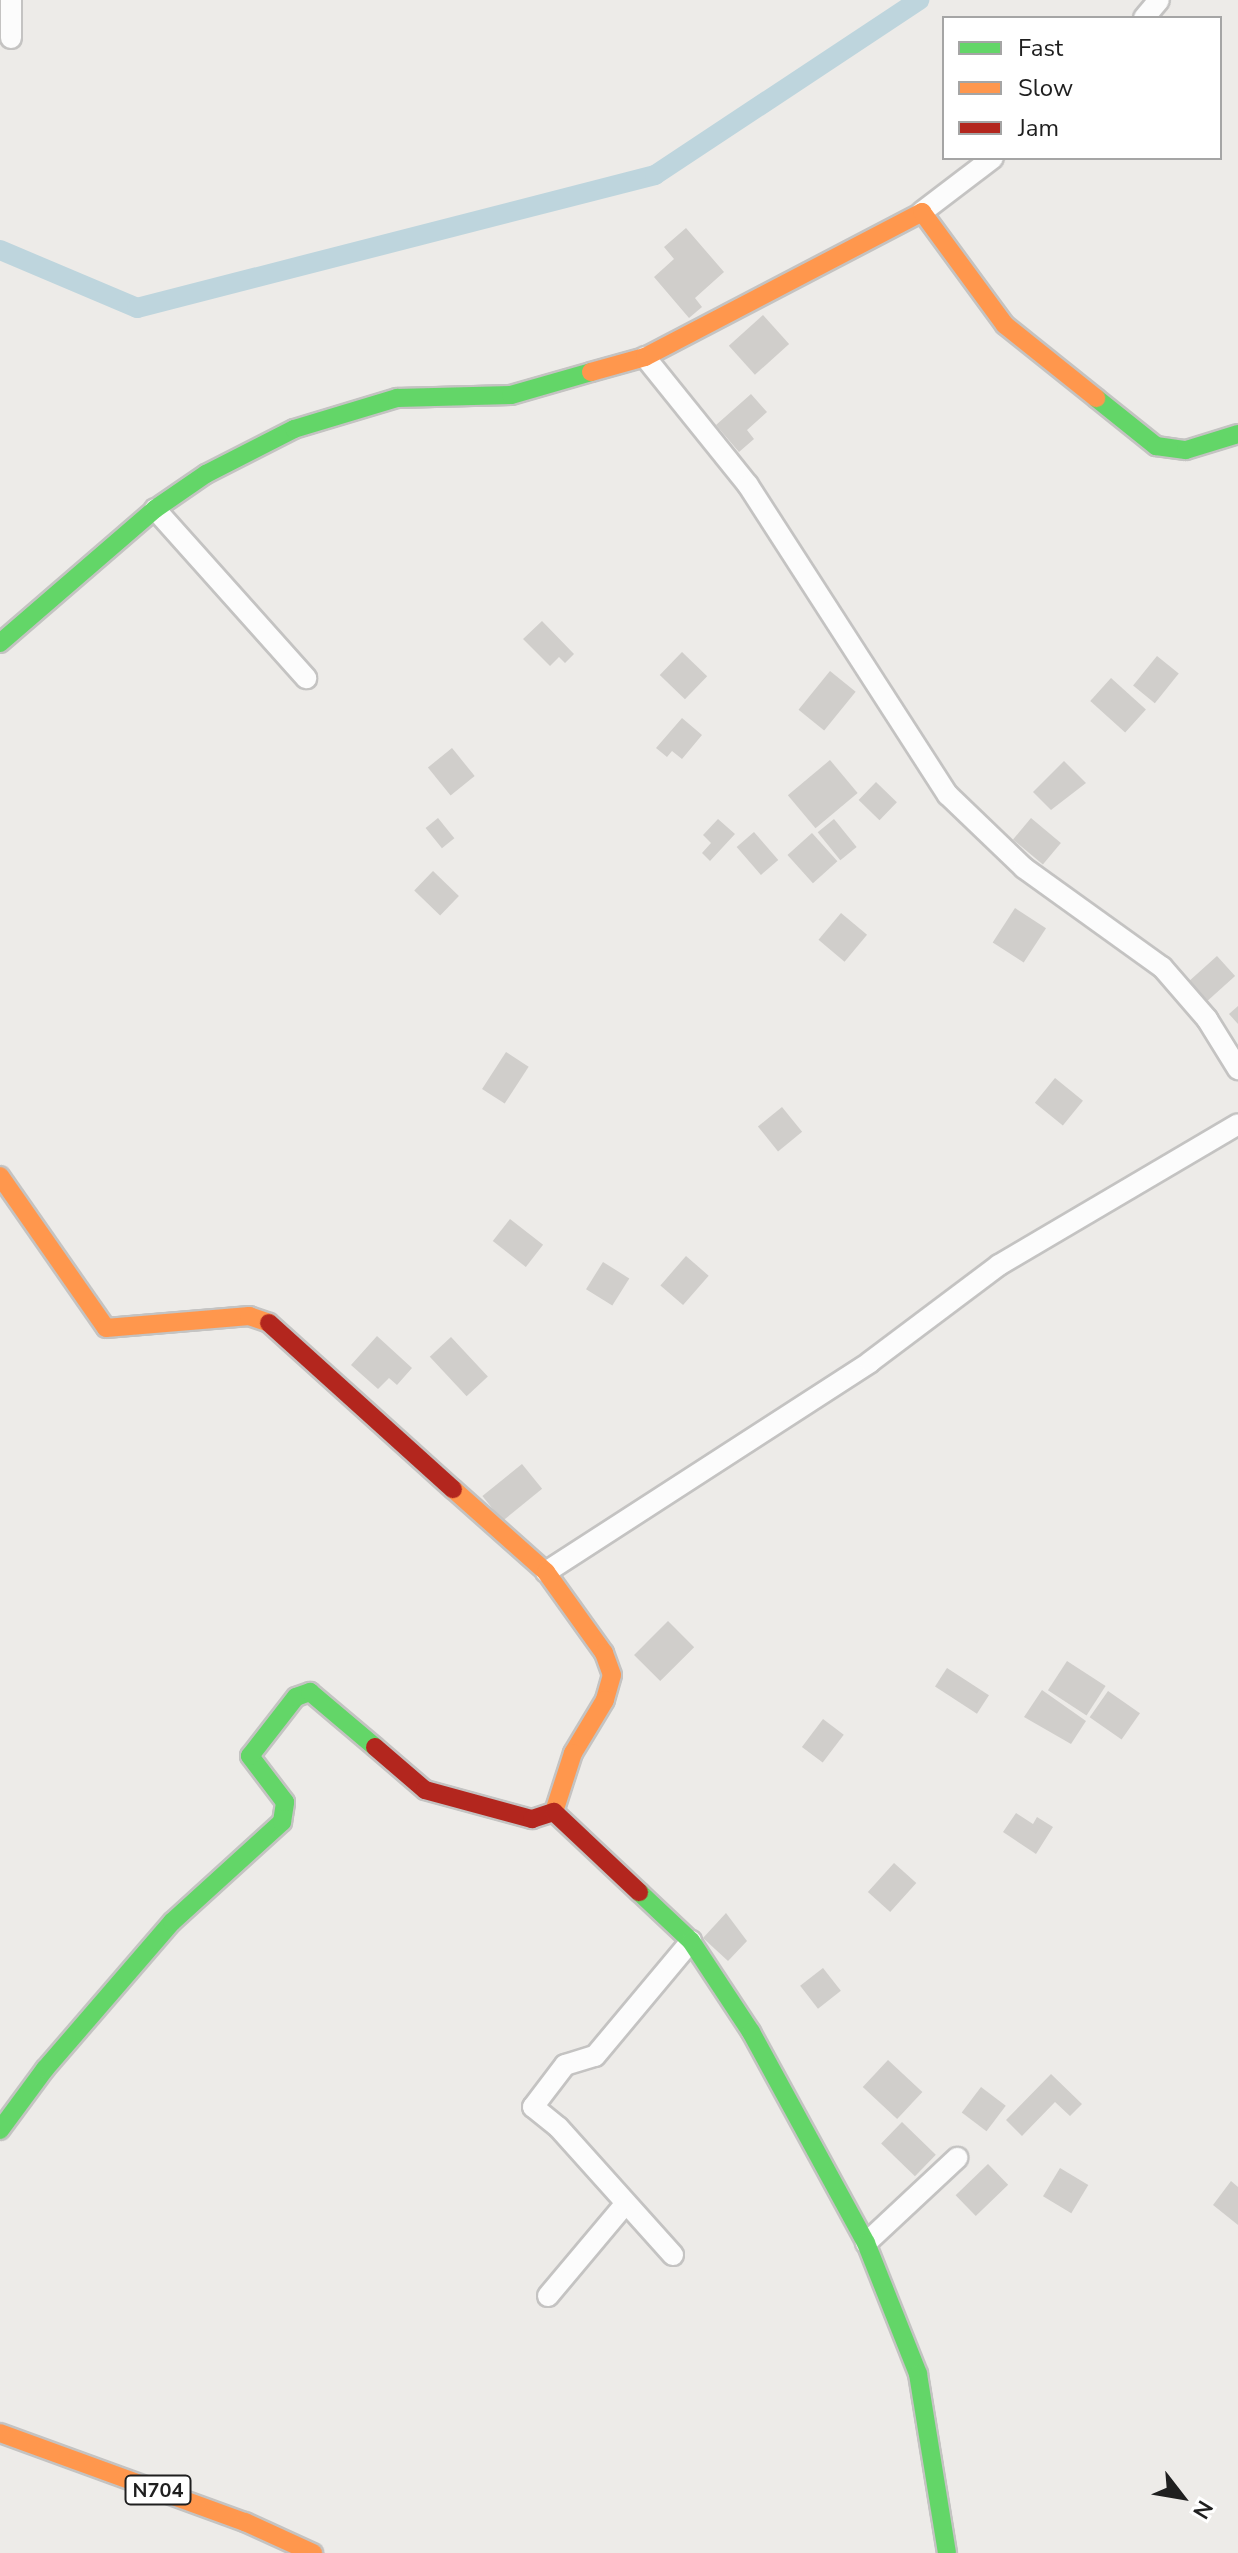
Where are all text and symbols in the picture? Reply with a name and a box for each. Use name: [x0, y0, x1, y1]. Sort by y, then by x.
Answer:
legend: [942, 16, 1222, 160]
text: Fast: [1018, 32, 1063, 64]
text: Slow: [1018, 72, 1073, 104]
text: Jam: [1018, 112, 1059, 144]
north arrow: [1142, 2457, 1222, 2537]
road number: N704: [124, 2474, 192, 2506]
text: N: [1185, 2495, 1220, 2524]

